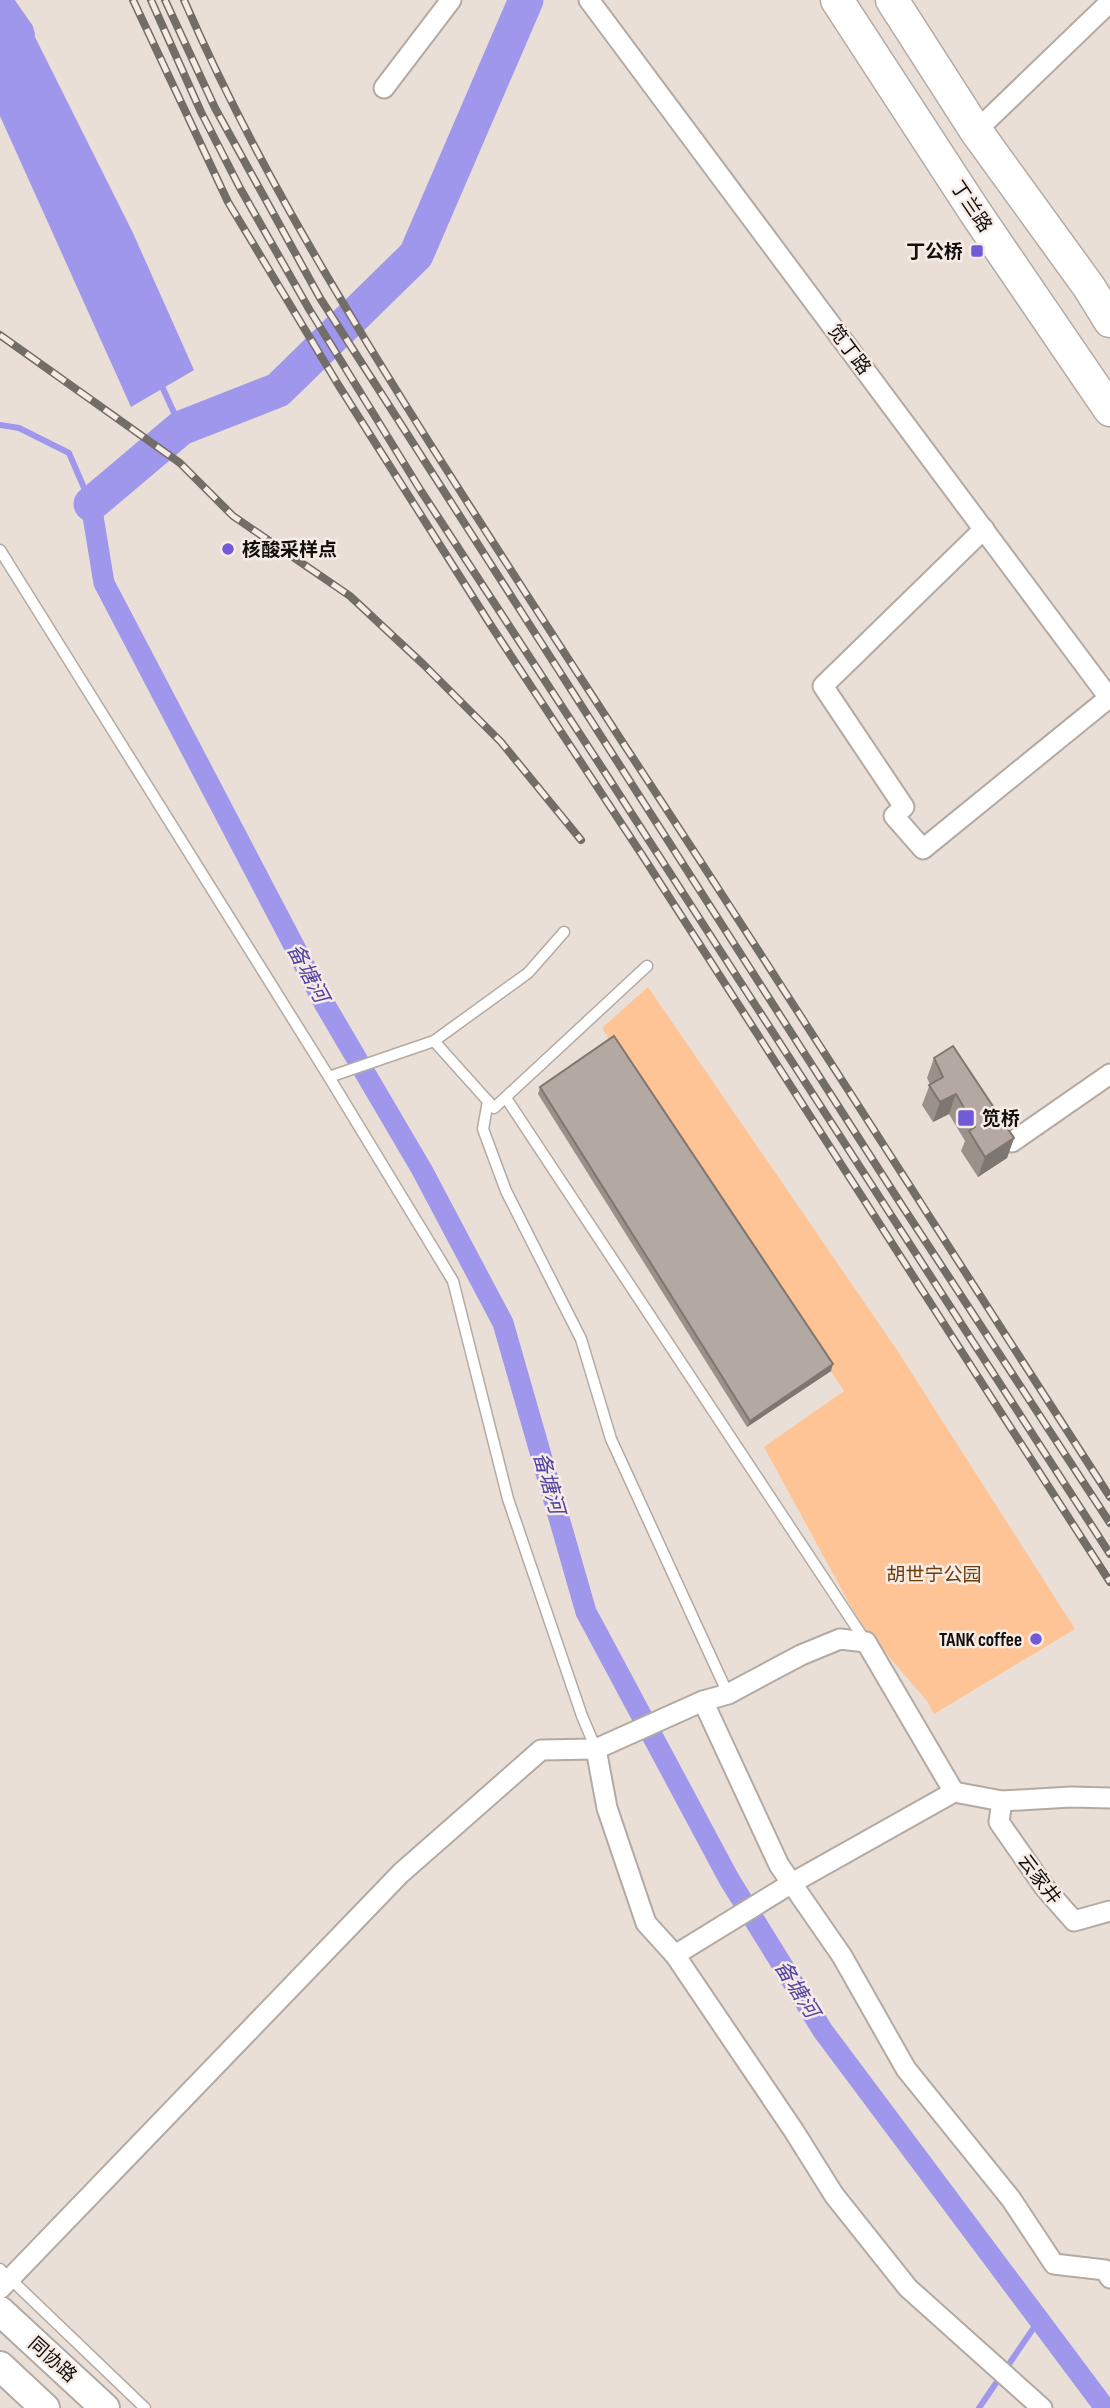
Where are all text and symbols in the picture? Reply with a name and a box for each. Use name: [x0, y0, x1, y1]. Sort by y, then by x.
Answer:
street label: 丁兰路: [945, 177, 996, 237]
place label: 丁公桥: [906, 241, 963, 264]
marker: 丁公桥: [969, 243, 985, 259]
street label: 笕丁路: [822, 320, 875, 380]
place label: 核酸采样点: [242, 539, 337, 562]
marker: 核酸采样点: [220, 541, 236, 557]
water label: 备塘河: [282, 940, 335, 1010]
marker: 笕桥: [956, 1108, 976, 1128]
place label: 笕桥: [982, 1108, 1020, 1131]
water label: 备塘河: [528, 1449, 570, 1521]
park label: 胡世宁公园: [886, 1564, 982, 1587]
place label: TANK coffee: [939, 1629, 1022, 1652]
marker: TANK coffee: [1028, 1631, 1044, 1647]
street label: 云家井: [1012, 1850, 1065, 1910]
water label: 备塘河: [769, 1956, 826, 2026]
street label: 同协路: [23, 2332, 81, 2388]

